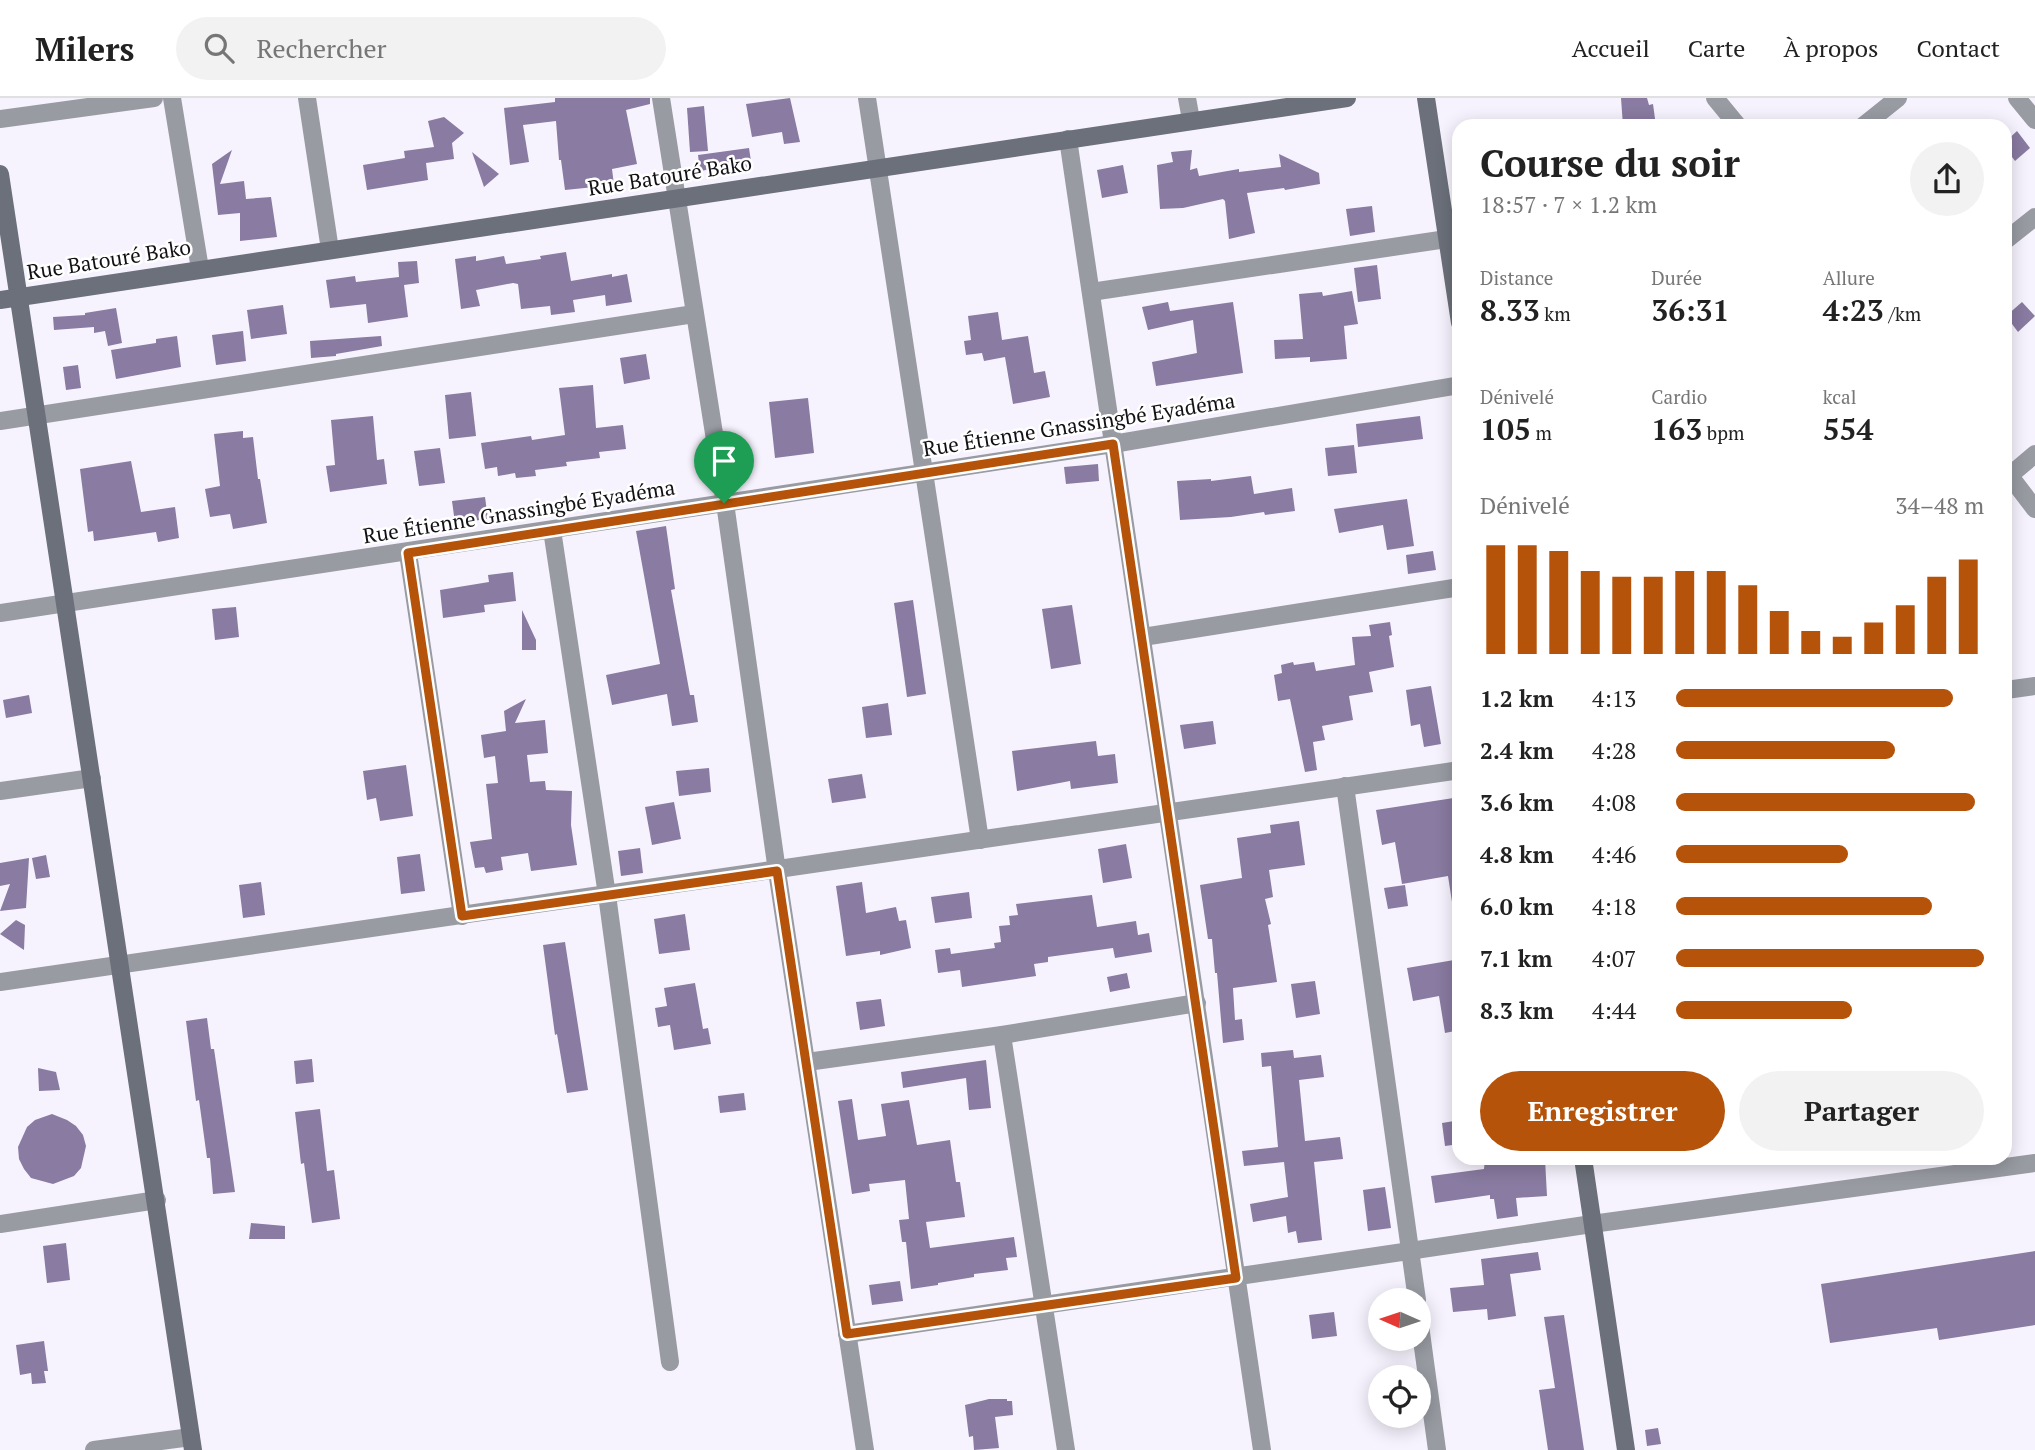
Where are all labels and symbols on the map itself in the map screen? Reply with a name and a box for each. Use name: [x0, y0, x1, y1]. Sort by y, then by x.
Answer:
street label: Rue Batouré Bako: [586, 148, 754, 202]
street label: Rue Batouré Bako: [25, 232, 193, 286]
street label: Rue Étienne Gnassingbé Eyadéma: [921, 385, 1237, 463]
pin: [694, 431, 754, 503]
street label: Rue Étienne Gnassingbé Eyadéma: [361, 472, 677, 550]
north arrow: [1368, 1288, 1432, 1351]

